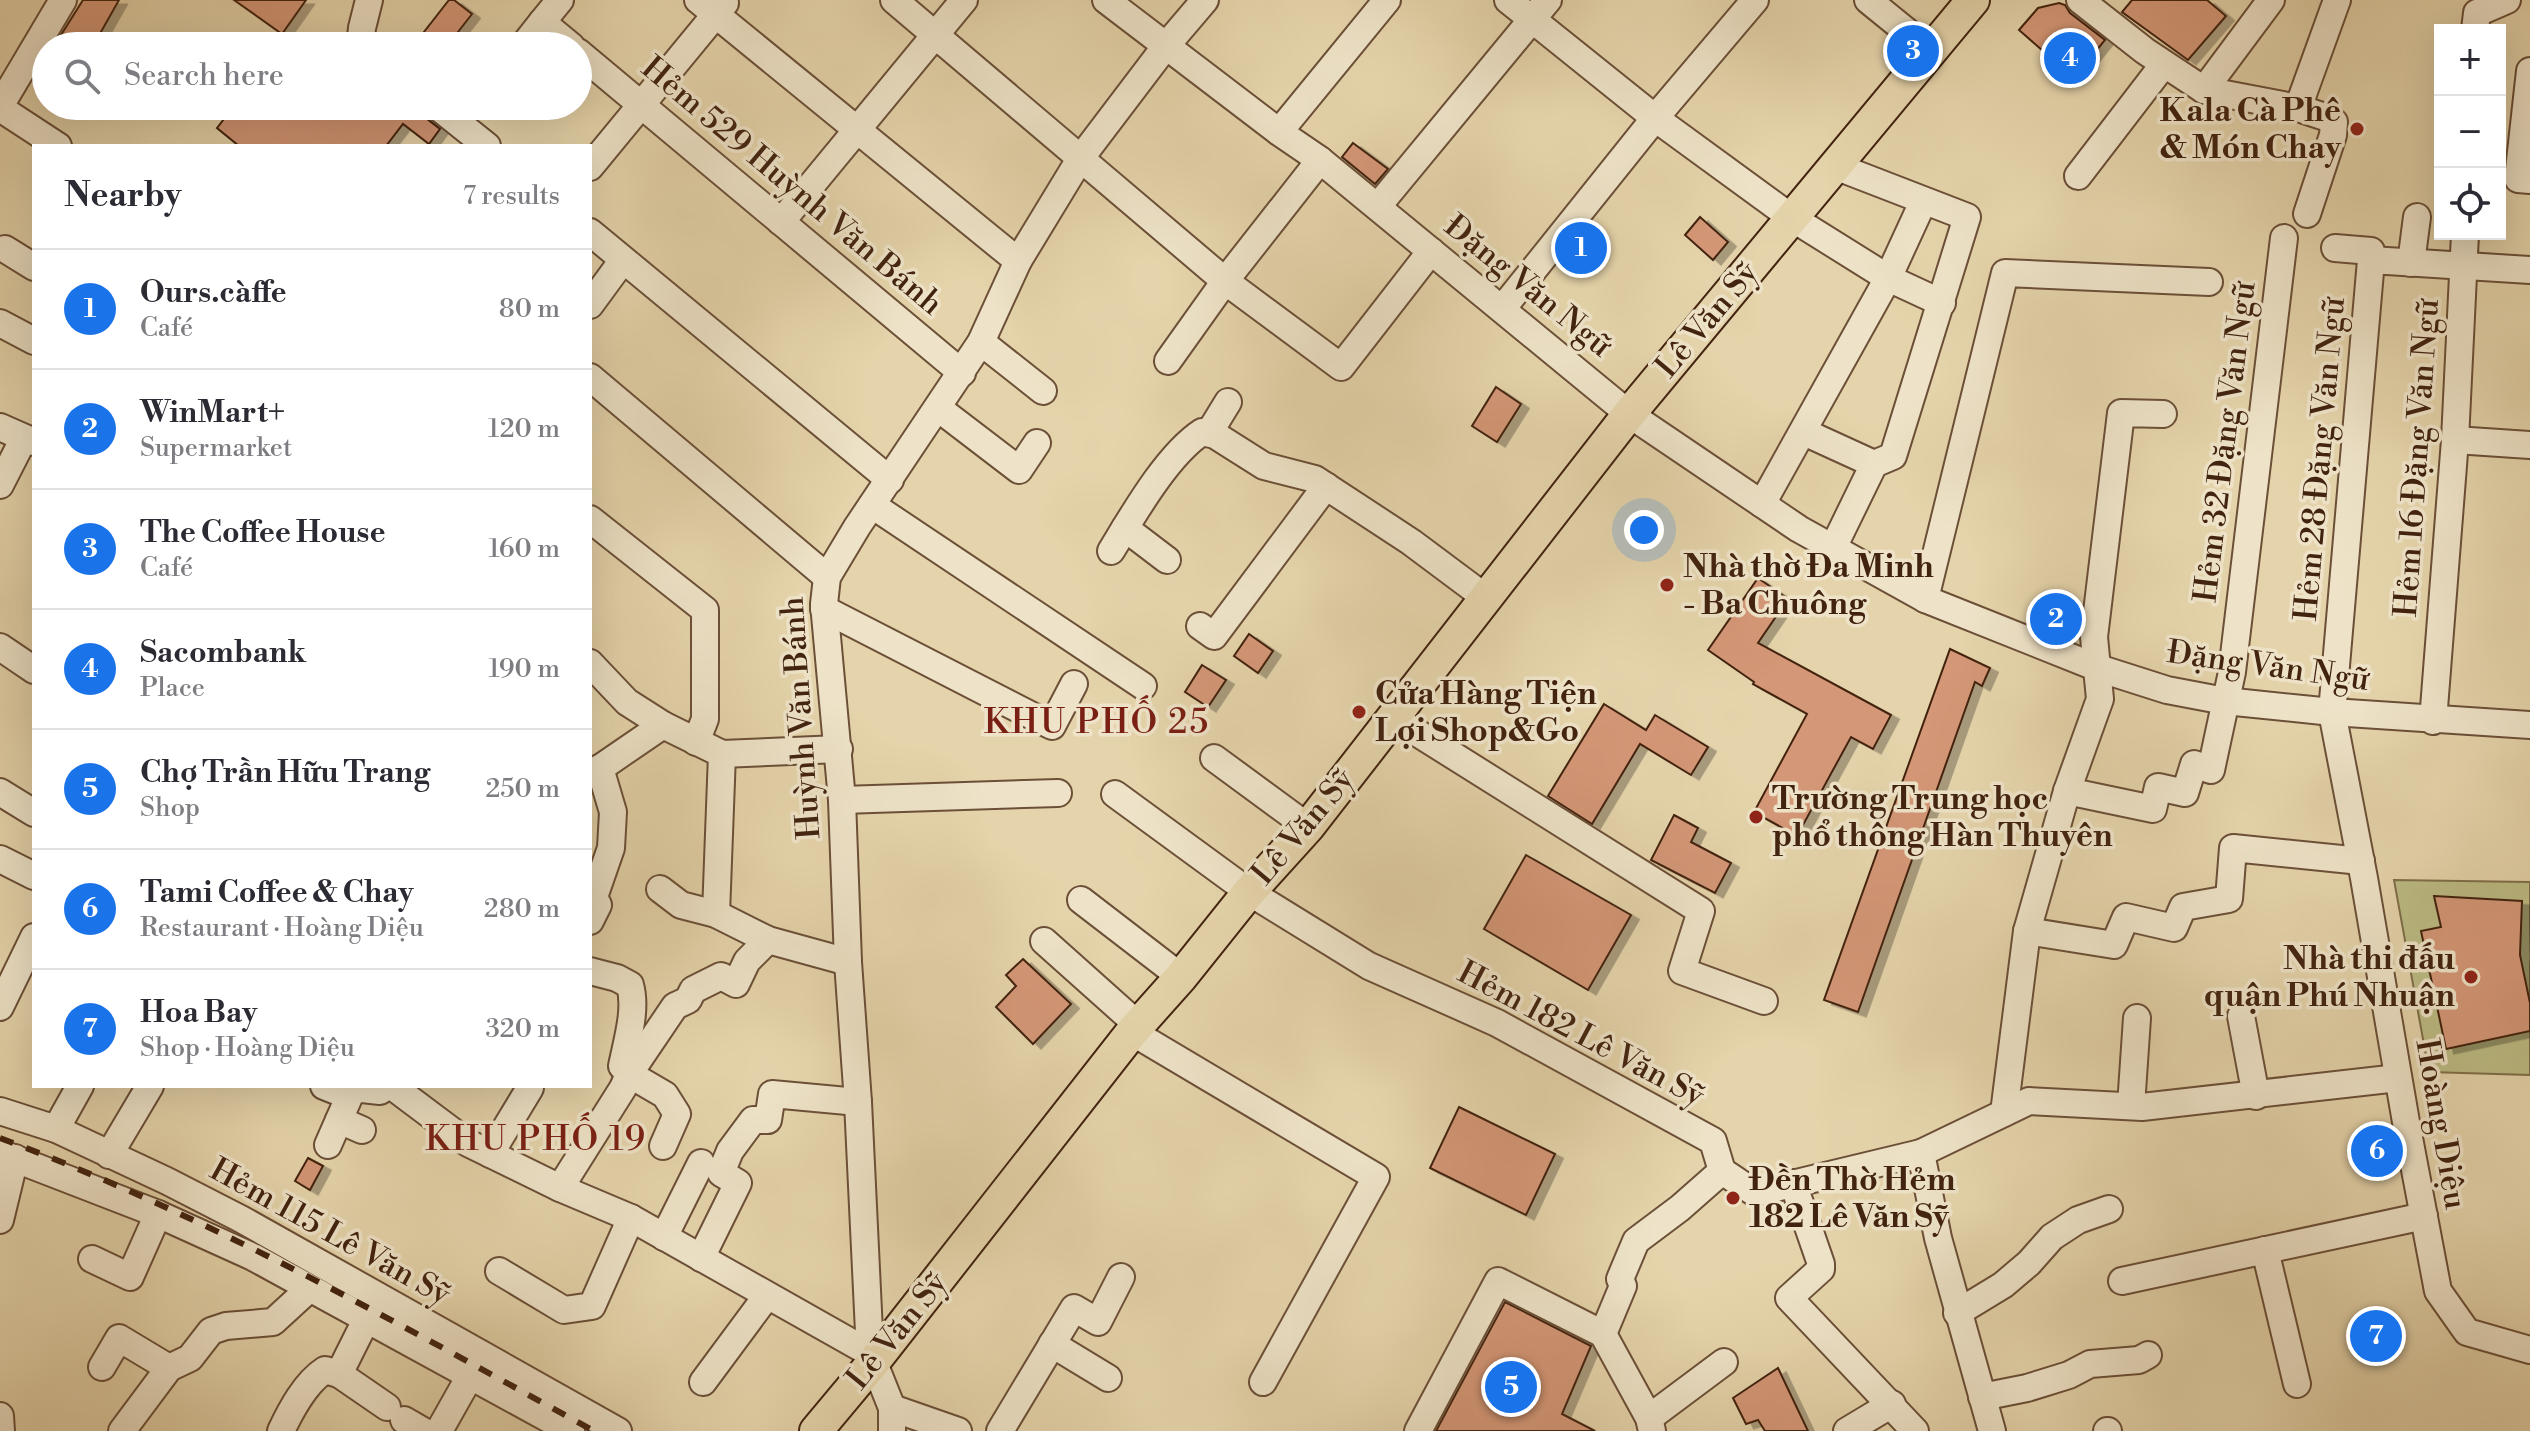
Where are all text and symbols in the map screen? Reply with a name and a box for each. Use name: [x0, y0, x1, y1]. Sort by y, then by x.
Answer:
pin: 3: [1887, 21, 1939, 81]
map controls: [2434, 24, 2506, 240]
button: +: [2434, 24, 2506, 96]
pin: 4: [2044, 28, 2096, 88]
search box: [32, 32, 592, 120]
street label: Hẻm 529 Huỳnh Văn Bánh: [633, 48, 951, 324]
icon: search: [60, 54, 104, 98]
text: Search here: [124, 57, 284, 95]
place label: Kala Cà Phê & Món Chay: [2160, 91, 2342, 168]
button: −: [2434, 96, 2506, 168]
marker: Kala Cà Phê & Món Chay: [2348, 120, 2366, 138]
button: locate: [2434, 168, 2506, 240]
text: Nearby: [64, 175, 182, 217]
text: 7 results: [463, 180, 560, 212]
street label: Đặng Văn Ngữ: [1436, 206, 1620, 366]
pin: 1: [1555, 218, 1607, 278]
street label: Lê Văn Sỹ: [1647, 253, 1767, 386]
text: Ours.càffe: [140, 274, 287, 312]
street label: Hẻm 32 Đặng Văn Ngữ: [2185, 279, 2265, 605]
text: 1: [84, 293, 96, 325]
text: 80 m: [499, 293, 560, 325]
street label: Hẻm 28 Đặng Văn Ngữ: [2286, 295, 2354, 623]
street label: Hẻm 16 Đặng Văn Ngữ: [2386, 297, 2448, 618]
text: Café: [140, 312, 193, 344]
text: WinMart+: [140, 394, 285, 432]
text: 2: [82, 413, 98, 445]
text: 120 m: [488, 413, 560, 445]
text: Supermarket: [140, 432, 292, 464]
your location: [1624, 510, 1664, 550]
text: The Coffee House: [140, 514, 386, 552]
text: 3: [82, 533, 98, 565]
text: 160 m: [489, 533, 560, 565]
place label: Nhà thờ Đa Minh - Ba Chuông: [1683, 547, 1934, 624]
text: Café: [140, 552, 193, 584]
marker: Nhà thờ Đa Minh - Ba Chuông: [1658, 576, 1676, 594]
pin: 2: [2030, 589, 2082, 649]
street label: Huỳnh Văn Bánh: [773, 595, 829, 841]
street label: Đặng Văn Ngữ: [2164, 632, 2373, 700]
text: Sacombank: [140, 634, 306, 672]
text: 4: [81, 653, 99, 685]
text: 190 m: [489, 653, 560, 685]
text: Place: [140, 672, 205, 704]
place label: Cửa Hàng Tiện Lợi Shop&Go: [1375, 674, 1597, 751]
district label: KHU PHỐ 25: [984, 695, 1210, 744]
marker: Cửa Hàng Tiện Lợi Shop&Go: [1350, 703, 1368, 721]
text: Chợ Trần Hữu Trang: [140, 754, 430, 792]
street label: Lê Văn Sỹ: [1243, 760, 1363, 893]
text: 5: [82, 773, 98, 805]
text: 250 m: [485, 773, 560, 805]
place label: Trường Trung học phổ thông Hàn Thuyên: [1772, 779, 2113, 856]
text: Shop: [140, 792, 200, 824]
marker: Trường Trung học phổ thông Hàn Thuyên: [1747, 808, 1765, 826]
text: Tami Coffee & Chay: [140, 874, 414, 912]
text: 6: [82, 893, 98, 925]
text: 280 m: [484, 893, 560, 925]
text: Restaurant · Hoàng Diệu: [140, 912, 424, 944]
place label: Nhà thi đấu quận Phú Nhuận: [2204, 939, 2455, 1016]
street label: Hẻm 182 Lê Văn Sỹ: [1451, 952, 1711, 1116]
marker: Nhà thi đấu quận Phú Nhuận: [2462, 968, 2480, 986]
text: Hoa Bay: [140, 994, 257, 1032]
text: 7: [82, 1013, 98, 1045]
text: 320 m: [485, 1013, 560, 1045]
text: Shop · Hoàng Diệu: [140, 1032, 355, 1064]
street label: Hoàng Diệu: [2406, 1036, 2476, 1212]
district label: KHU PHỐ 19: [425, 1112, 647, 1161]
pin: 6: [2351, 1121, 2403, 1181]
street label: Hẻm 115 Lê Văn Sỹ: [203, 1149, 458, 1315]
place label: Đền Thờ Hẻm 182 Lê Văn Sỹ: [1748, 1160, 1956, 1237]
marker: Đền Thờ Hẻm 182 Lê Văn Sỹ: [1724, 1189, 1742, 1207]
street label: Lê Văn Sỹ: [838, 1264, 957, 1398]
pin: 7: [2350, 1306, 2402, 1366]
pin: 5: [1485, 1357, 1537, 1417]

